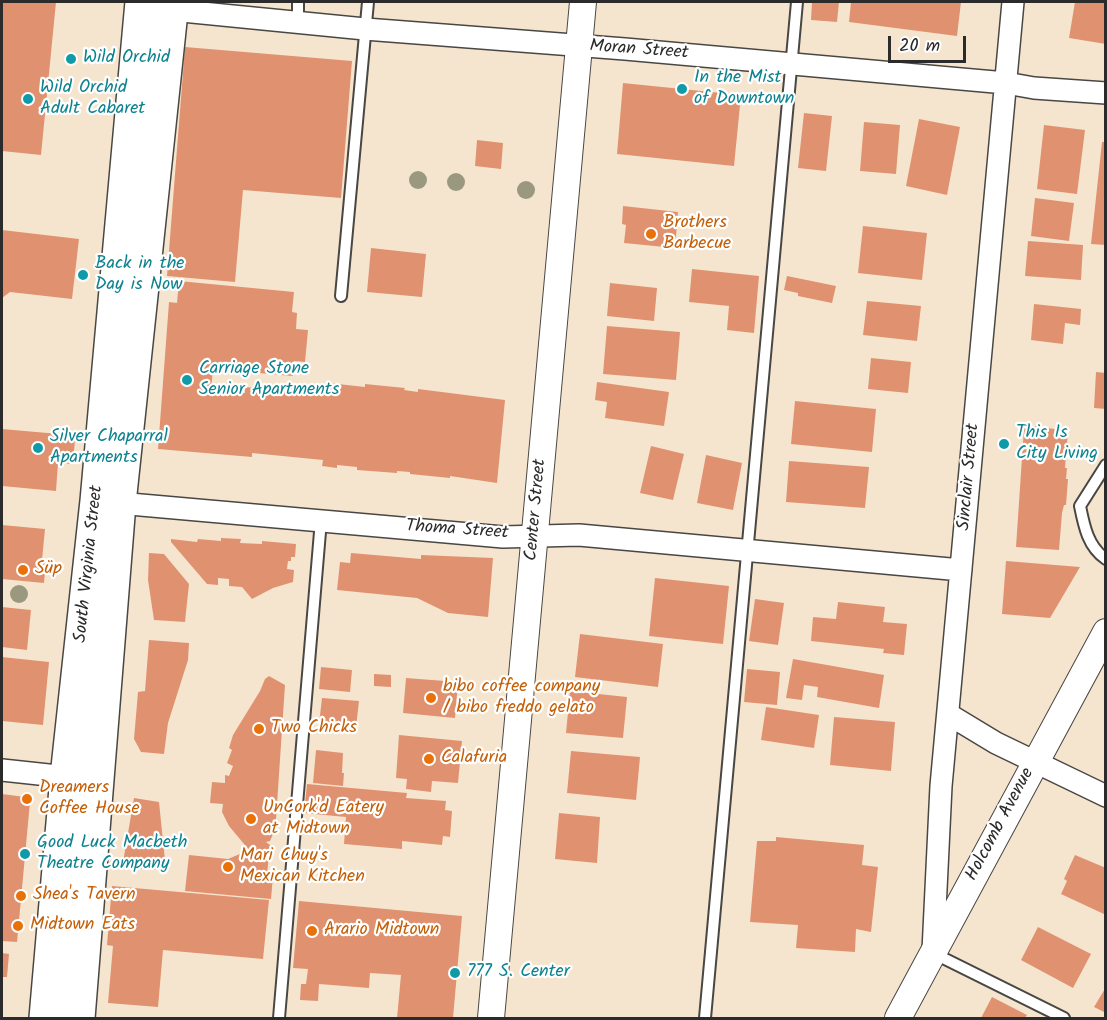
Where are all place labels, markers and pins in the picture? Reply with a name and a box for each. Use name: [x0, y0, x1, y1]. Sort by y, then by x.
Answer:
place label: Wild Orchid: [83, 48, 170, 70]
marker: Wild Orchid: [64, 52, 78, 66]
place label: In the Mist of Downtown: [694, 68, 794, 110]
place label: Wild Orchid Adult Cabaret: [40, 78, 145, 121]
marker: In the Mist of Downtown: [675, 82, 689, 96]
marker: Wild Orchid Adult Cabaret: [21, 92, 35, 106]
place label: Brothers Barbecue: [663, 213, 731, 256]
marker: Brothers Barbecue: [644, 227, 658, 241]
place label: Back in the Day is Now: [95, 254, 184, 296]
marker: Back in the Day is Now: [76, 268, 90, 282]
place label: Carriage Stone Senior Apartments: [199, 359, 339, 401]
marker: Carriage Stone Senior Apartments: [180, 373, 194, 387]
place label: This Is City Living: [1016, 423, 1098, 466]
place label: Silver Chaparral Apartments: [50, 427, 168, 470]
marker: This Is City Living: [997, 437, 1011, 451]
marker: Silver Chaparral Apartments: [31, 441, 45, 455]
place label: Süp: [35, 559, 62, 581]
marker: Süp: [16, 563, 30, 577]
place label: bibo coffee company / bibo freddo gelato: [443, 677, 600, 720]
marker: bibo coffee company / bibo freddo gelato: [424, 691, 438, 705]
place label: Two Chicks: [271, 718, 357, 740]
marker: Two Chicks: [252, 722, 266, 736]
place label: Calafuria: [441, 748, 507, 770]
marker: Calafuria: [422, 752, 436, 766]
place label: Dreamers Coffee House: [39, 778, 140, 820]
marker: Dreamers Coffee House: [20, 792, 34, 806]
place label: UnCork'd Eatery at Midtown: [263, 798, 384, 840]
marker: UnCork'd Eatery at Midtown: [244, 812, 258, 826]
place label: Good Luck Macbeth Theatre Company: [37, 833, 187, 876]
place label: Mari Chuy's Mexican Kitchen: [240, 846, 365, 888]
marker: Good Luck Macbeth Theatre Company: [18, 847, 32, 861]
marker: Mari Chuy's Mexican Kitchen: [221, 860, 235, 874]
place label: Shea's Tavern: [33, 885, 136, 907]
marker: Shea's Tavern: [14, 889, 28, 903]
place label: Midtown Eats: [30, 915, 135, 937]
marker: Midtown Eats: [11, 919, 25, 933]
place label: Arario Midtown: [324, 920, 439, 942]
marker: Arario Midtown: [305, 924, 319, 938]
place label: 777 S. Center: [467, 962, 570, 984]
marker: 777 S. Center: [448, 966, 462, 980]

